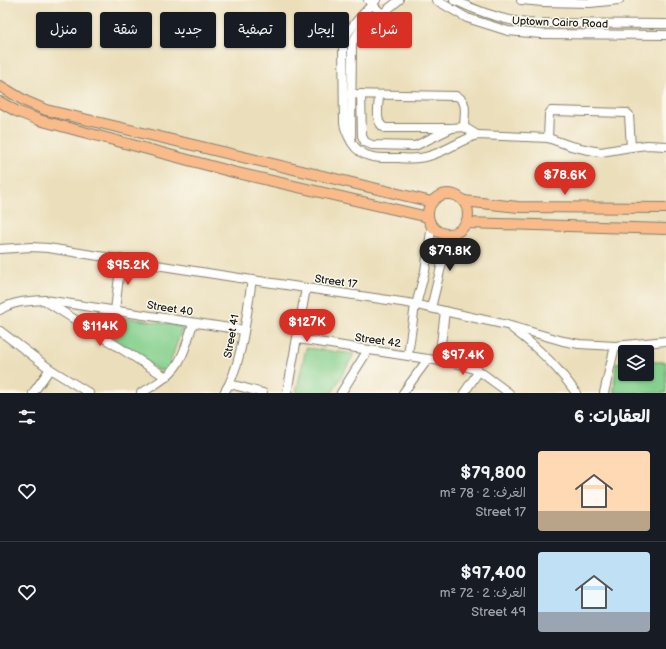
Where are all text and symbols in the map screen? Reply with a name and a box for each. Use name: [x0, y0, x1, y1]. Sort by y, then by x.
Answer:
chip: منزل: [36, 12, 92, 48]
chip: شقة: [100, 12, 152, 48]
chip: جديد: [160, 12, 216, 48]
chip: تصفية: [224, 12, 286, 48]
chip: إيجار: [294, 12, 349, 48]
chip: شراء: [357, 12, 412, 48]
street label: Uptown Cairo Road: [512, 14, 608, 31]
pin: $78.6K: [532, 162, 598, 196]
text: $78.6K: [543, 167, 587, 183]
pin: $79.8K: [417, 238, 483, 272]
text: $79.8K: [429, 243, 471, 259]
pin: $95.2K: [95, 252, 161, 286]
text: $95.2K: [106, 257, 150, 273]
street label: Street 17: [314, 272, 359, 291]
street label: Street 40: [146, 298, 194, 319]
pin: $127K: [279, 309, 335, 343]
pin: $114K: [72, 313, 128, 347]
street label: Street 41: [221, 313, 242, 359]
text: $127K: [288, 314, 326, 330]
text: $114K: [82, 318, 118, 334]
street label: Street 42: [354, 331, 402, 350]
pin: $97.4K: [430, 342, 496, 376]
map controls: [618, 345, 654, 381]
button: layers: [618, 345, 654, 381]
text: $97.4K: [442, 347, 484, 363]
icon: filters: [16, 406, 38, 428]
text: العقارات: 6: [574, 407, 650, 427]
text: $79,800: [460, 463, 526, 483]
icon: home: [570, 467, 618, 515]
icon: heart: [16, 480, 38, 502]
text: الغرف: 2 · 78 m²: [440, 485, 526, 501]
text: Street 17: [475, 504, 526, 520]
text: $97,400: [460, 563, 526, 583]
icon: home: [570, 568, 618, 616]
icon: heart: [16, 581, 38, 603]
text: الغرف: 2 · 72 m²: [440, 585, 526, 601]
text: Street 49: [471, 604, 526, 620]

